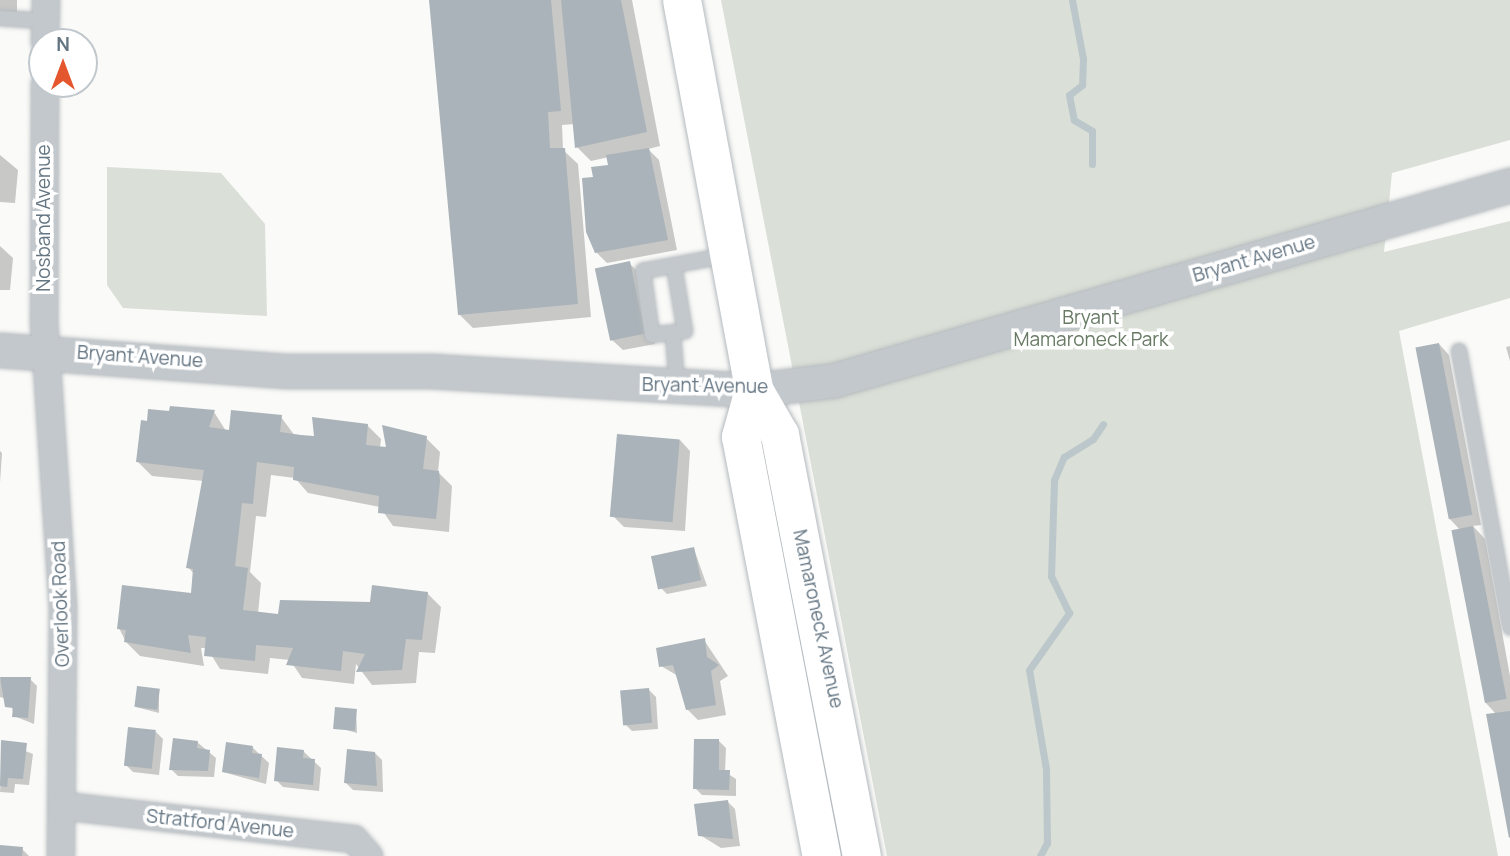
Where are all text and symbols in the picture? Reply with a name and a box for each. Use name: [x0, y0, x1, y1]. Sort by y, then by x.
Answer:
north arrow: [28, 28, 98, 98]
text: N: [56, 31, 70, 57]
street label: Nosband Avenue: [33, 144, 55, 292]
street label: Bryant Avenue: [1190, 231, 1318, 287]
park label: Bryant Mamaroneck Park: [1013, 307, 1169, 351]
street label: Bryant Avenue: [76, 341, 204, 373]
street label: Bryant Avenue: [642, 373, 768, 399]
street label: Mamaroneck Avenue: [788, 528, 848, 710]
street label: Overlook Road: [47, 541, 75, 667]
street label: Stratford Avenue: [145, 805, 295, 843]

